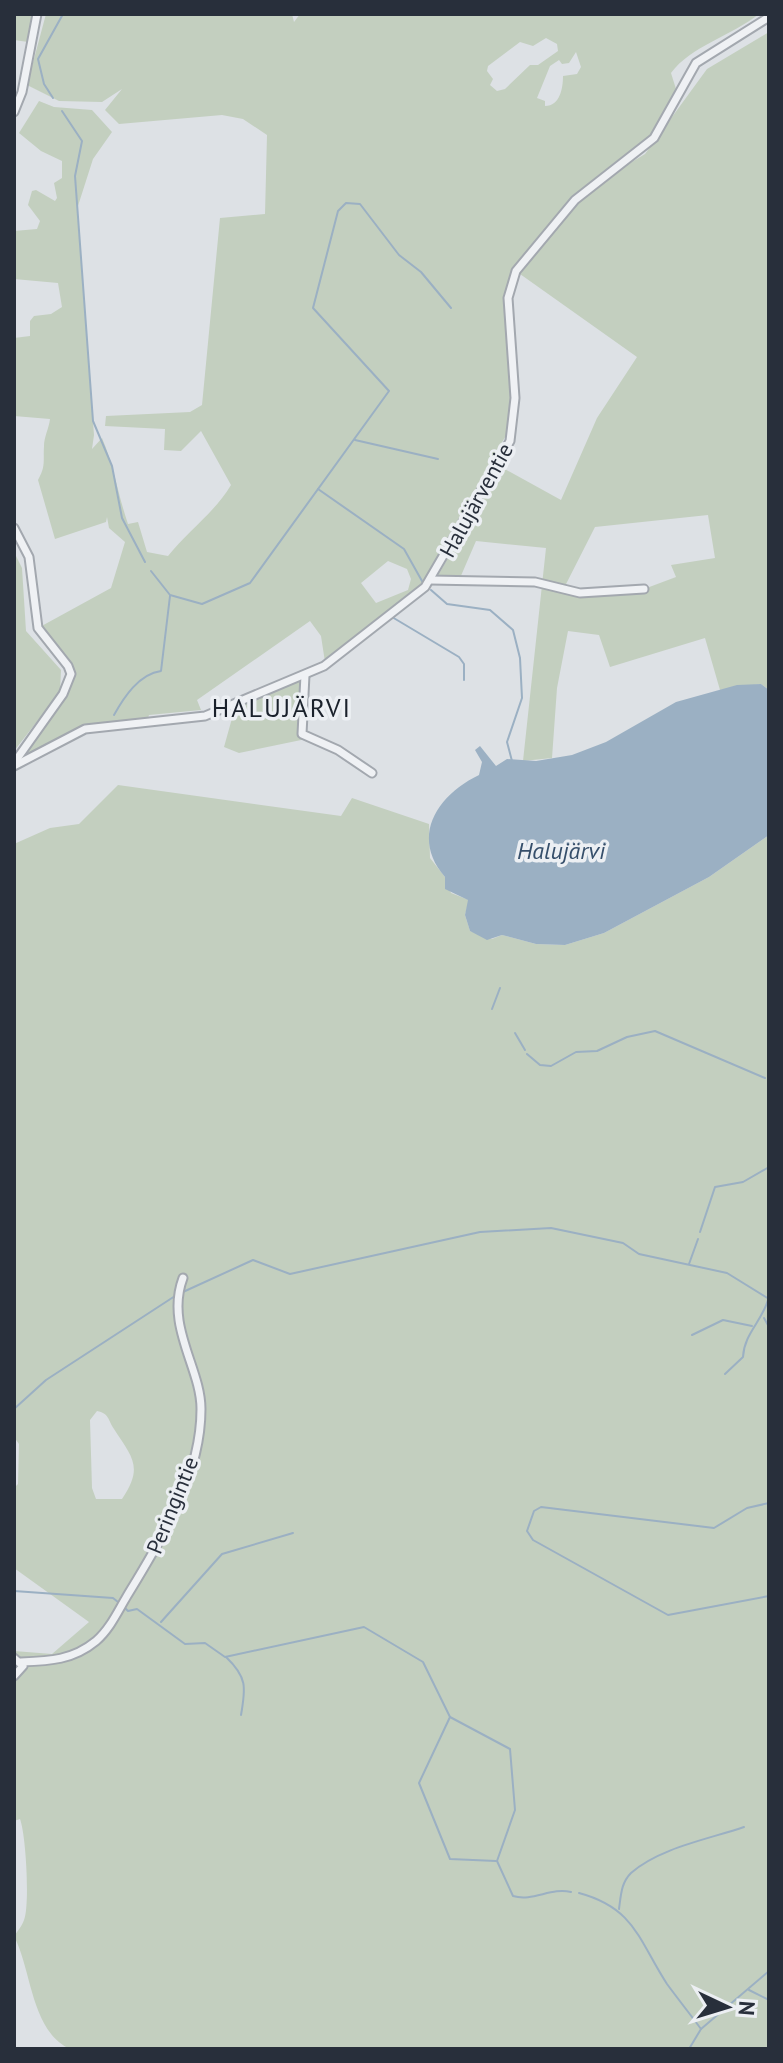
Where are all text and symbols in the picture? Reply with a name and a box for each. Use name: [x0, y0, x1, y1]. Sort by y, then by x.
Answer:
street label: Halujärventie: [433, 438, 519, 562]
district label: HALUJÄRVI: [212, 691, 352, 724]
water label: Halujärvi: [517, 835, 606, 866]
street label: Peringintie: [140, 1452, 204, 1558]
north arrow: [687, 1967, 767, 2047]
text: N: [732, 2000, 761, 2017]

